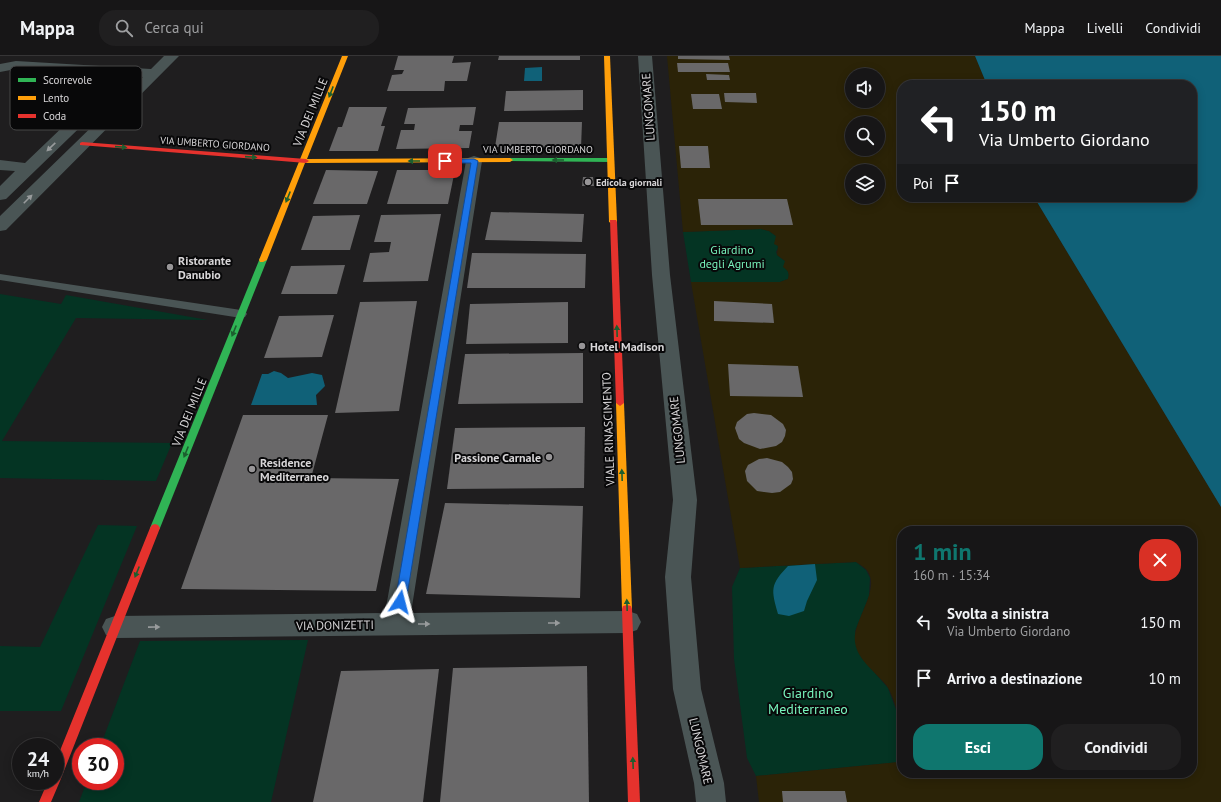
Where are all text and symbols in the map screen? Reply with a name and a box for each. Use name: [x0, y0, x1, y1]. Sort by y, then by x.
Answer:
search box: [99, 10, 379, 46]
text: Mappa: [20, 16, 75, 40]
icon: search: [113, 17, 135, 39]
text: Cerca qui: [145, 18, 204, 37]
text: Mappa: [1025, 19, 1065, 37]
text: Livelli: [1087, 19, 1123, 37]
text: Condividi: [1145, 19, 1201, 37]
legend: [10, 66, 142, 130]
map controls: [845, 68, 885, 204]
button: sound: [845, 68, 885, 108]
text: Scorrevole: [43, 73, 93, 87]
street label: LUNGOMARE: [638, 73, 658, 141]
street label: VIA DEI MILLE: [289, 75, 331, 150]
one-way arrow: [327, 87, 333, 99]
text: Lento: [43, 91, 69, 105]
text: 150 m: [979, 92, 1056, 129]
icon: left: [913, 96, 965, 148]
text: Coda: [43, 109, 66, 123]
button: search: [845, 116, 885, 156]
text: Via Umberto Giordano: [979, 128, 1150, 151]
street label: VIA UMBERTO GIORDANO: [159, 134, 270, 154]
one-way arrow: [46, 142, 56, 152]
street label: VIA UMBERTO GIORDANO: [482, 143, 593, 156]
one-way arrow: [115, 144, 127, 151]
pin: [428, 144, 462, 178]
icon: arrive: [434, 150, 456, 172]
one-way arrow: [245, 154, 257, 161]
one-way arrow: [551, 157, 564, 163]
one-way arrow: [407, 158, 420, 164]
button: layers: [845, 164, 885, 204]
icon: arrive: [941, 172, 963, 194]
text: Poi: [913, 174, 933, 193]
place label: Edicola giornali: [596, 176, 663, 189]
marker: Edicola giornali: [583, 177, 593, 187]
one-way arrow: [285, 192, 291, 203]
one-way arrow: [23, 194, 33, 203]
park label: Giardino degli Agrumi: [699, 242, 765, 271]
place label: Ristorante Danubio: [178, 253, 231, 282]
marker: Ristorante Danubio: [165, 262, 175, 272]
one-way arrow: [614, 324, 620, 337]
one-way arrow: [231, 325, 237, 337]
place label: Hotel Madison: [590, 339, 664, 354]
marker: Hotel Madison: [577, 341, 587, 351]
street label: VIALE RINASCIMENTO: [599, 372, 618, 487]
street label: VIA DEI MILLE: [168, 375, 210, 450]
street label: LUNGOMARE: [666, 396, 688, 464]
one-way arrow: [182, 446, 188, 458]
place label: Passione Carnale: [454, 450, 541, 465]
marker: Passione Carnale: [544, 452, 554, 462]
place label: Residence Mediterraneo: [260, 455, 330, 484]
marker: Residence Mediterraneo: [247, 464, 257, 474]
one-way arrow: [619, 468, 625, 481]
text: 1 min: [913, 536, 972, 567]
button: close: [1139, 539, 1181, 581]
one-way arrow: [134, 567, 140, 579]
text: 160 m · 15:34: [913, 567, 990, 584]
position arrow: [379, 581, 421, 623]
one-way arrow: [624, 598, 630, 611]
text: Svolta a sinistra: [947, 604, 1049, 623]
icon: left: [913, 611, 935, 633]
text: 150 m: [1140, 613, 1181, 632]
street label: VIA DONIZETTI: [295, 617, 374, 633]
one-way arrow: [548, 620, 561, 626]
one-way arrow: [418, 621, 431, 627]
text: Via Umberto Giordano: [947, 623, 1070, 640]
one-way arrow: [148, 624, 161, 630]
icon: arrive: [913, 667, 935, 689]
text: Arrivo a destinazione: [947, 669, 1082, 688]
text: 10 m: [1148, 669, 1181, 688]
park label: Giardino Mediterraneo: [768, 684, 848, 718]
street label: LUNGOMARE: [686, 716, 716, 786]
button: Esci: [913, 724, 1043, 770]
button: Condividi: [1051, 724, 1181, 770]
speed limit sign: 30: [72, 738, 124, 790]
text: 24: [27, 746, 49, 772]
one-way arrow: [629, 757, 636, 769]
text: km/h: [27, 767, 49, 780]

